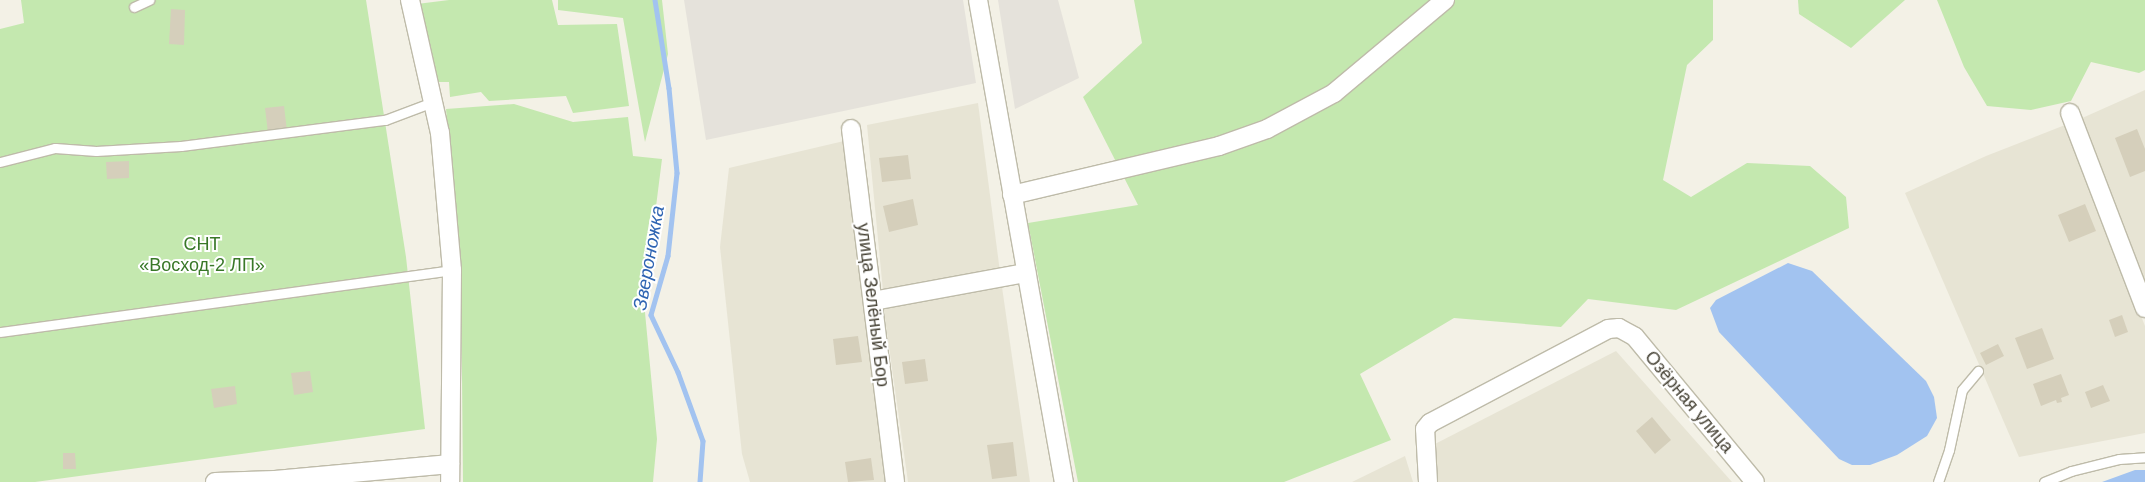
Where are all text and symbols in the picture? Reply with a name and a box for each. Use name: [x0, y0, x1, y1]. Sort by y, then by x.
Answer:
water label: Звероножка: [629, 204, 669, 312]
street label: улица Зелёный Бор: [852, 222, 894, 388]
park label: СНТ «Восход-2 ЛП»: [139, 234, 265, 276]
street label: Озёрная улица: [1640, 347, 1738, 457]

